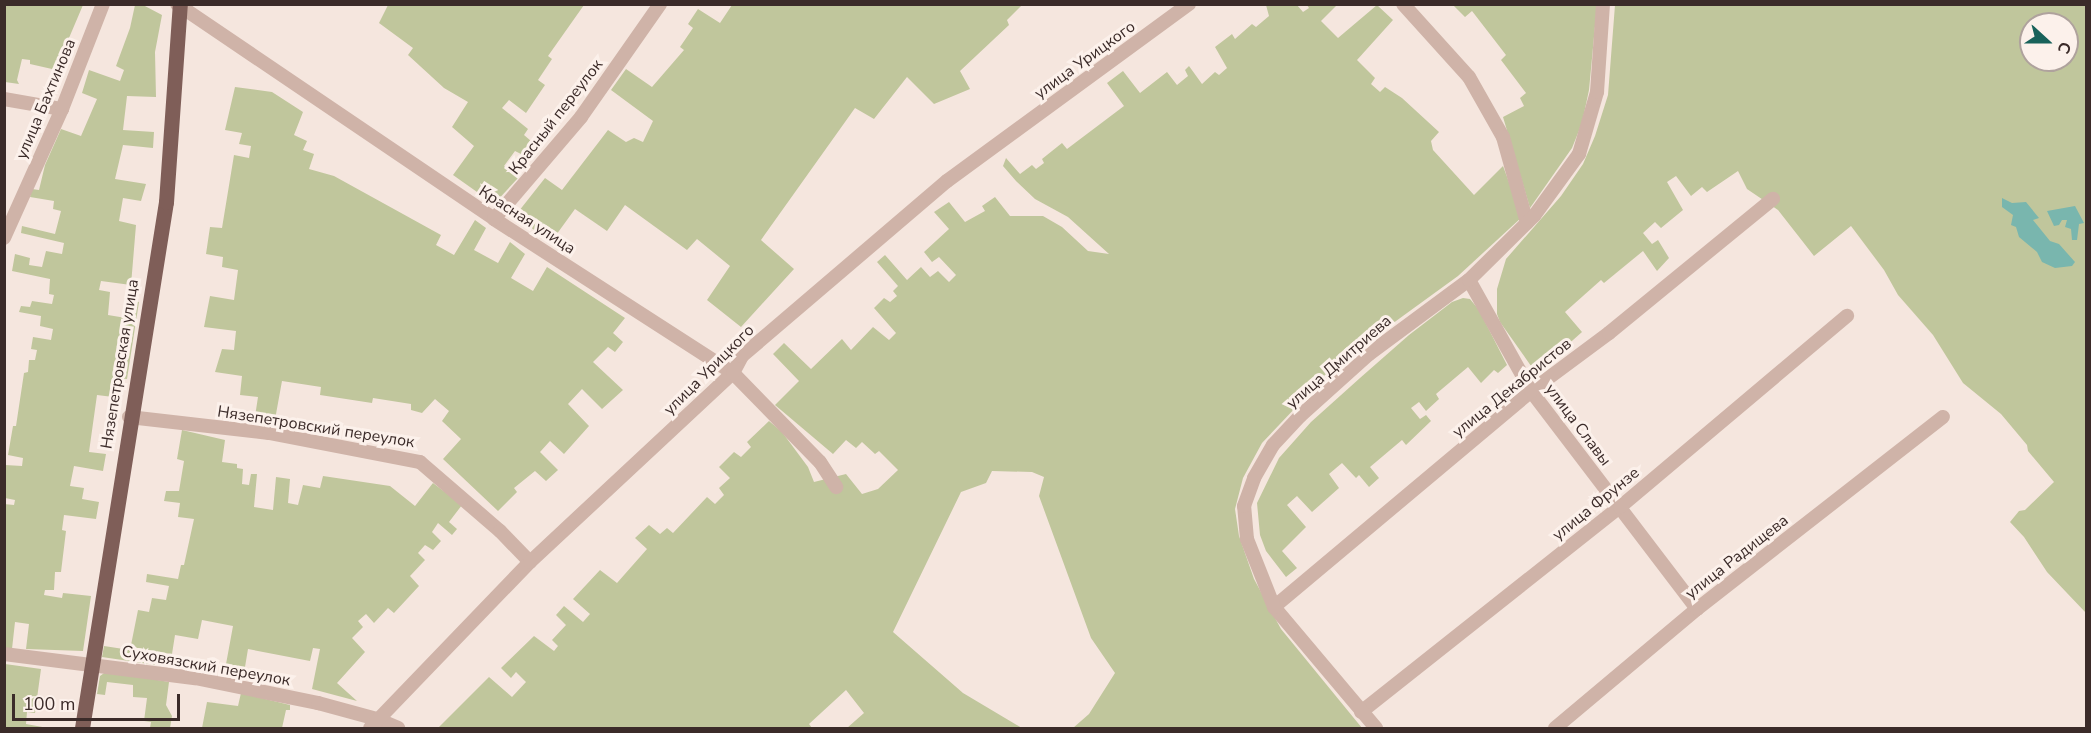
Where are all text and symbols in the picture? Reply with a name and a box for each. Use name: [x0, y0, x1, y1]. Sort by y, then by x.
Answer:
north arrow: [2019, 12, 2079, 72]
street label: улица Урицкого: [1031, 17, 1139, 103]
street label: улица Бахтинова: [12, 36, 80, 162]
text: С: [2052, 39, 2076, 57]
street label: Красный переулок: [505, 55, 607, 179]
street label: Красная улица: [475, 182, 579, 258]
street label: Нязепетровская улица: [97, 278, 143, 450]
street label: улица Дмитриева: [1282, 311, 1396, 413]
street label: улица Урицкого: [660, 321, 758, 419]
street label: улица Декабристов: [1449, 334, 1575, 442]
street label: улица Славы: [1541, 380, 1615, 470]
street label: Нязепетровский переулок: [216, 402, 416, 452]
street label: улица Фрунзе: [1549, 463, 1643, 545]
street label: улица Радищева: [1682, 511, 1792, 603]
street label: Суховязский переулок: [120, 642, 292, 690]
scale bar: [15, 682, 183, 720]
text: 100 m: [23, 692, 75, 716]

